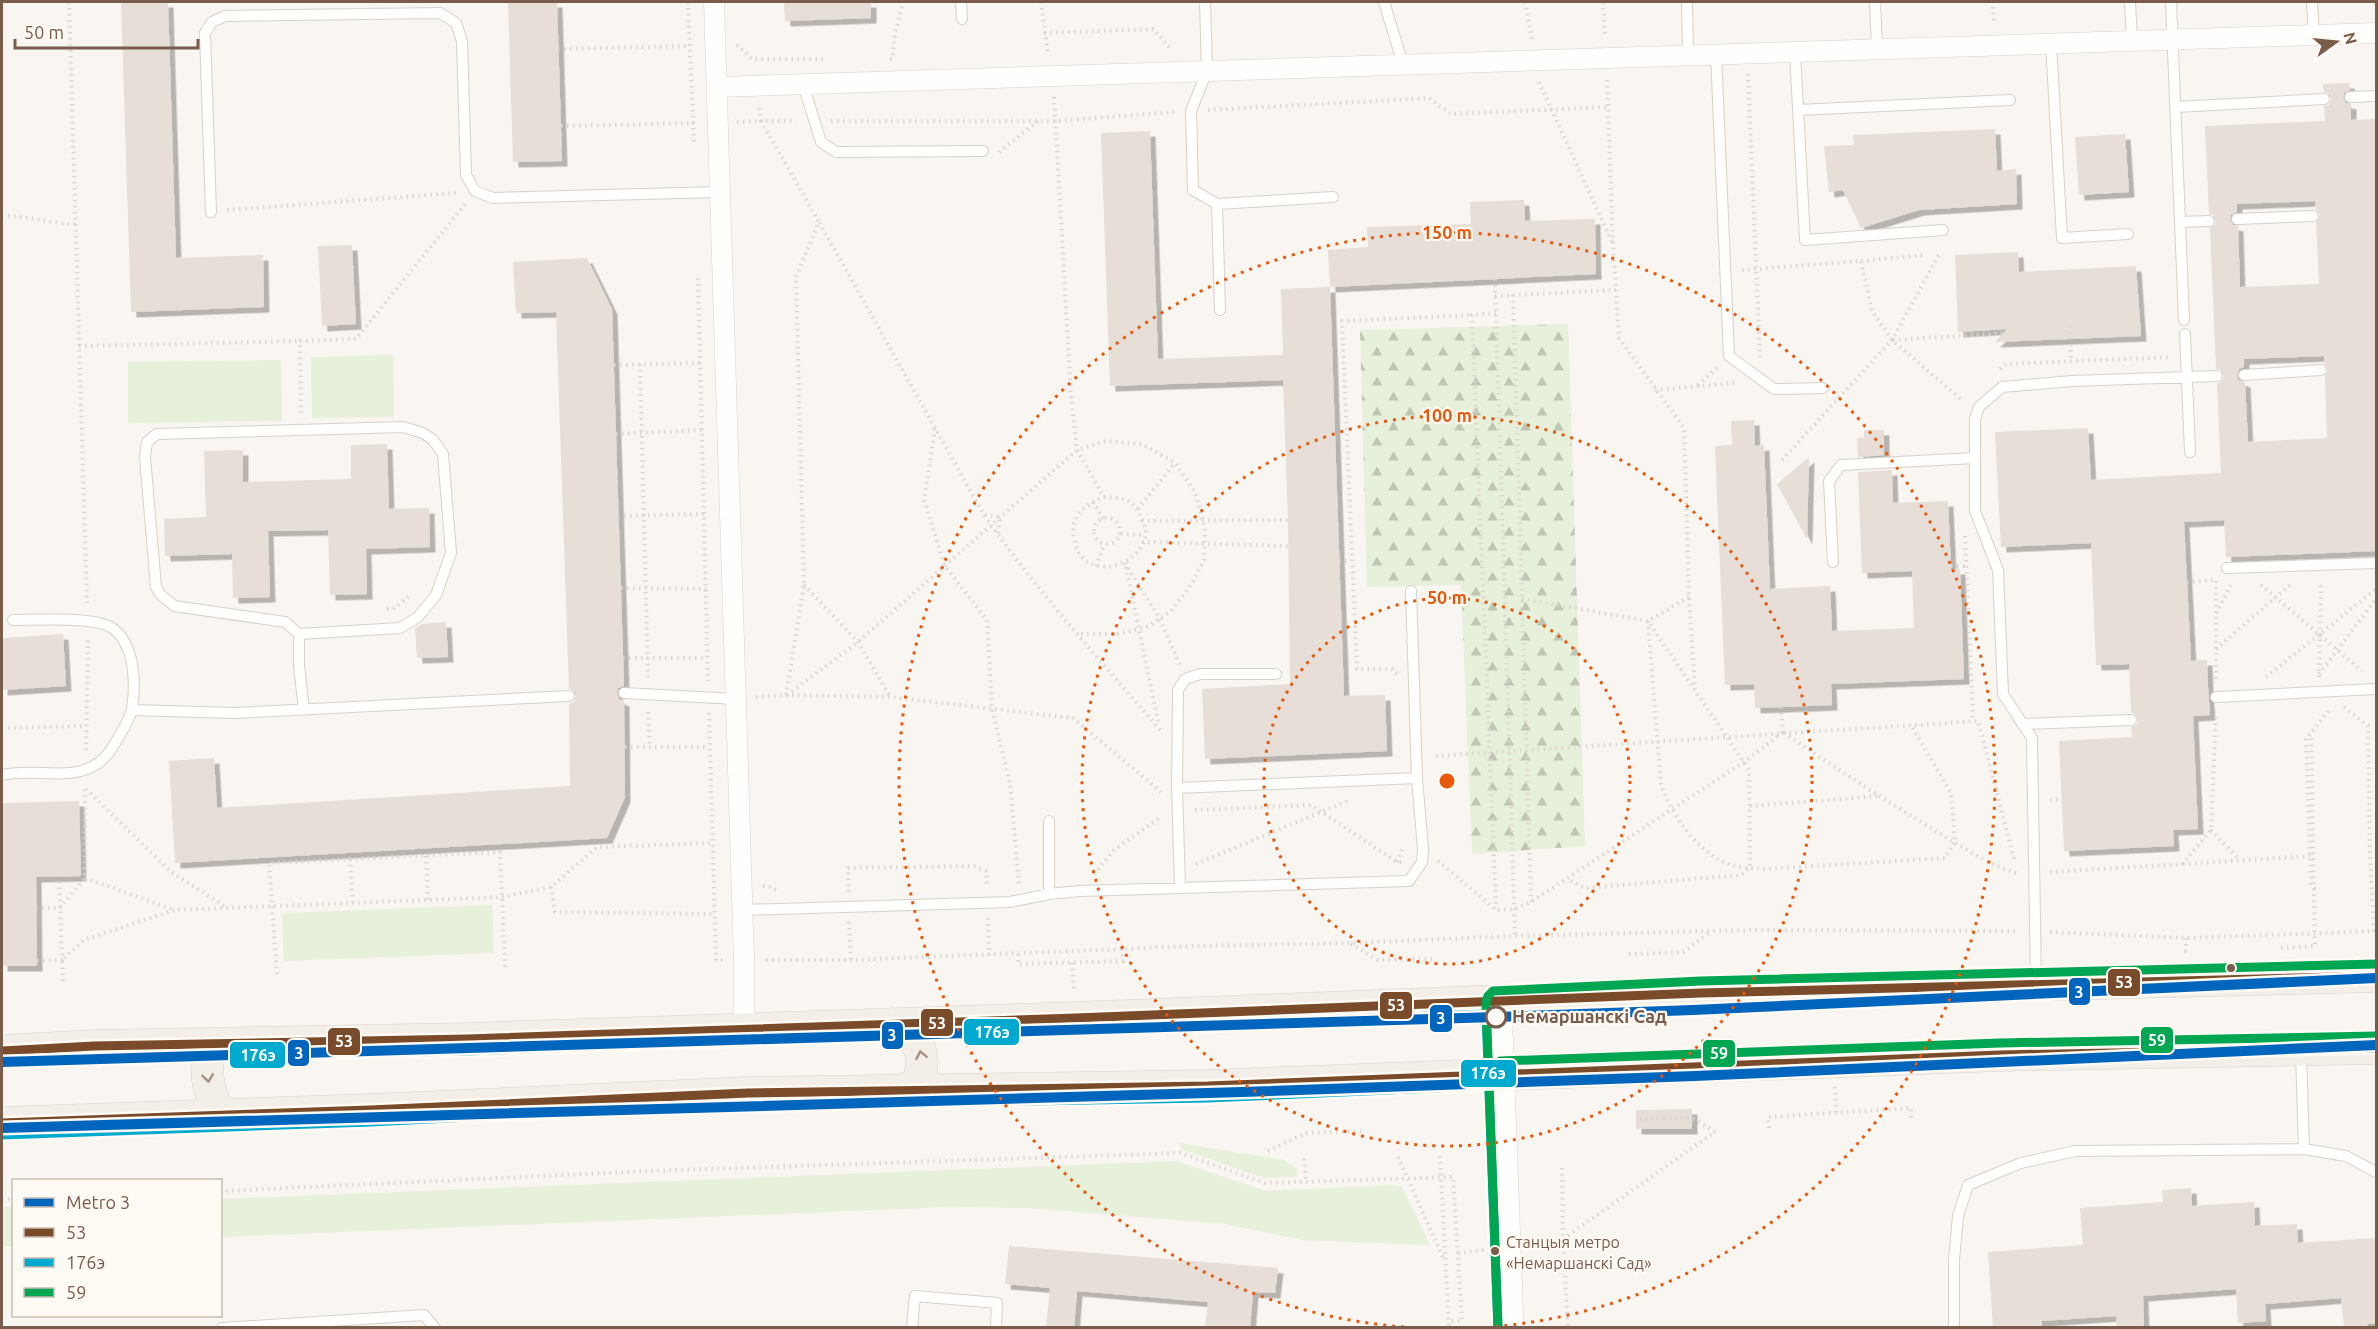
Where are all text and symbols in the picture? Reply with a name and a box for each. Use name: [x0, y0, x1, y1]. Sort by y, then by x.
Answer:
scale bar: [15, 12, 198, 50]
north arrow: [2306, 12, 2366, 72]
text: 50 m: [24, 22, 64, 42]
text: N: [2340, 30, 2361, 46]
text: 150 m: [1422, 222, 1472, 242]
text: 100 m: [1422, 405, 1472, 425]
text: 50 m: [1427, 587, 1467, 607]
centre of rings: [1437, 771, 1457, 791]
unlabelled marker: [2225, 962, 2237, 974]
line badge: 53: [2107, 968, 2141, 997]
text: 53: [2115, 973, 2133, 991]
line badge: 3: [2068, 977, 2091, 1006]
text: 3: [2074, 983, 2084, 1001]
line badge: 53: [1379, 991, 1413, 1020]
text: 53: [1387, 996, 1405, 1014]
line badge: 3: [1429, 1004, 1453, 1033]
marker: Немаршанскі Сад: [1485, 1006, 1507, 1028]
place label: Немаршанскі Сад: [1512, 1006, 1667, 1026]
line badge: 53: [920, 1008, 954, 1037]
text: 3: [1436, 1009, 1446, 1027]
text: 53: [928, 1014, 946, 1032]
line badge: 176э: [963, 1018, 1020, 1046]
line badge: 3: [881, 1021, 904, 1050]
text: 176э: [974, 1023, 1010, 1041]
text: 3: [887, 1026, 897, 1044]
line badge: 59: [2140, 1026, 2174, 1054]
line badge: 53: [327, 1027, 361, 1056]
text: 59: [2148, 1031, 2166, 1049]
text: 53: [335, 1032, 353, 1050]
line badge: 3: [287, 1039, 310, 1067]
line badge: 59: [1702, 1039, 1736, 1068]
line badge: 176э: [229, 1041, 286, 1069]
text: 3: [294, 1044, 304, 1062]
text: 59: [1710, 1044, 1728, 1062]
text: 176э: [240, 1046, 276, 1064]
one-way arrow: [915, 1051, 928, 1061]
line badge: 176э: [1460, 1059, 1517, 1088]
text: 176э: [1470, 1064, 1506, 1082]
one-way arrow: [201, 1073, 213, 1083]
legend: [12, 1179, 222, 1317]
text: Metro 3: [66, 1192, 130, 1212]
text: 53: [66, 1222, 86, 1242]
place label: Станцыя метро «Немаршанскі Сад»: [1506, 1233, 1651, 1272]
marker: Станцыя метро «Немаршанскі Сад»: [1489, 1245, 1501, 1257]
text: 176э: [66, 1252, 105, 1272]
text: 59: [66, 1282, 86, 1302]

